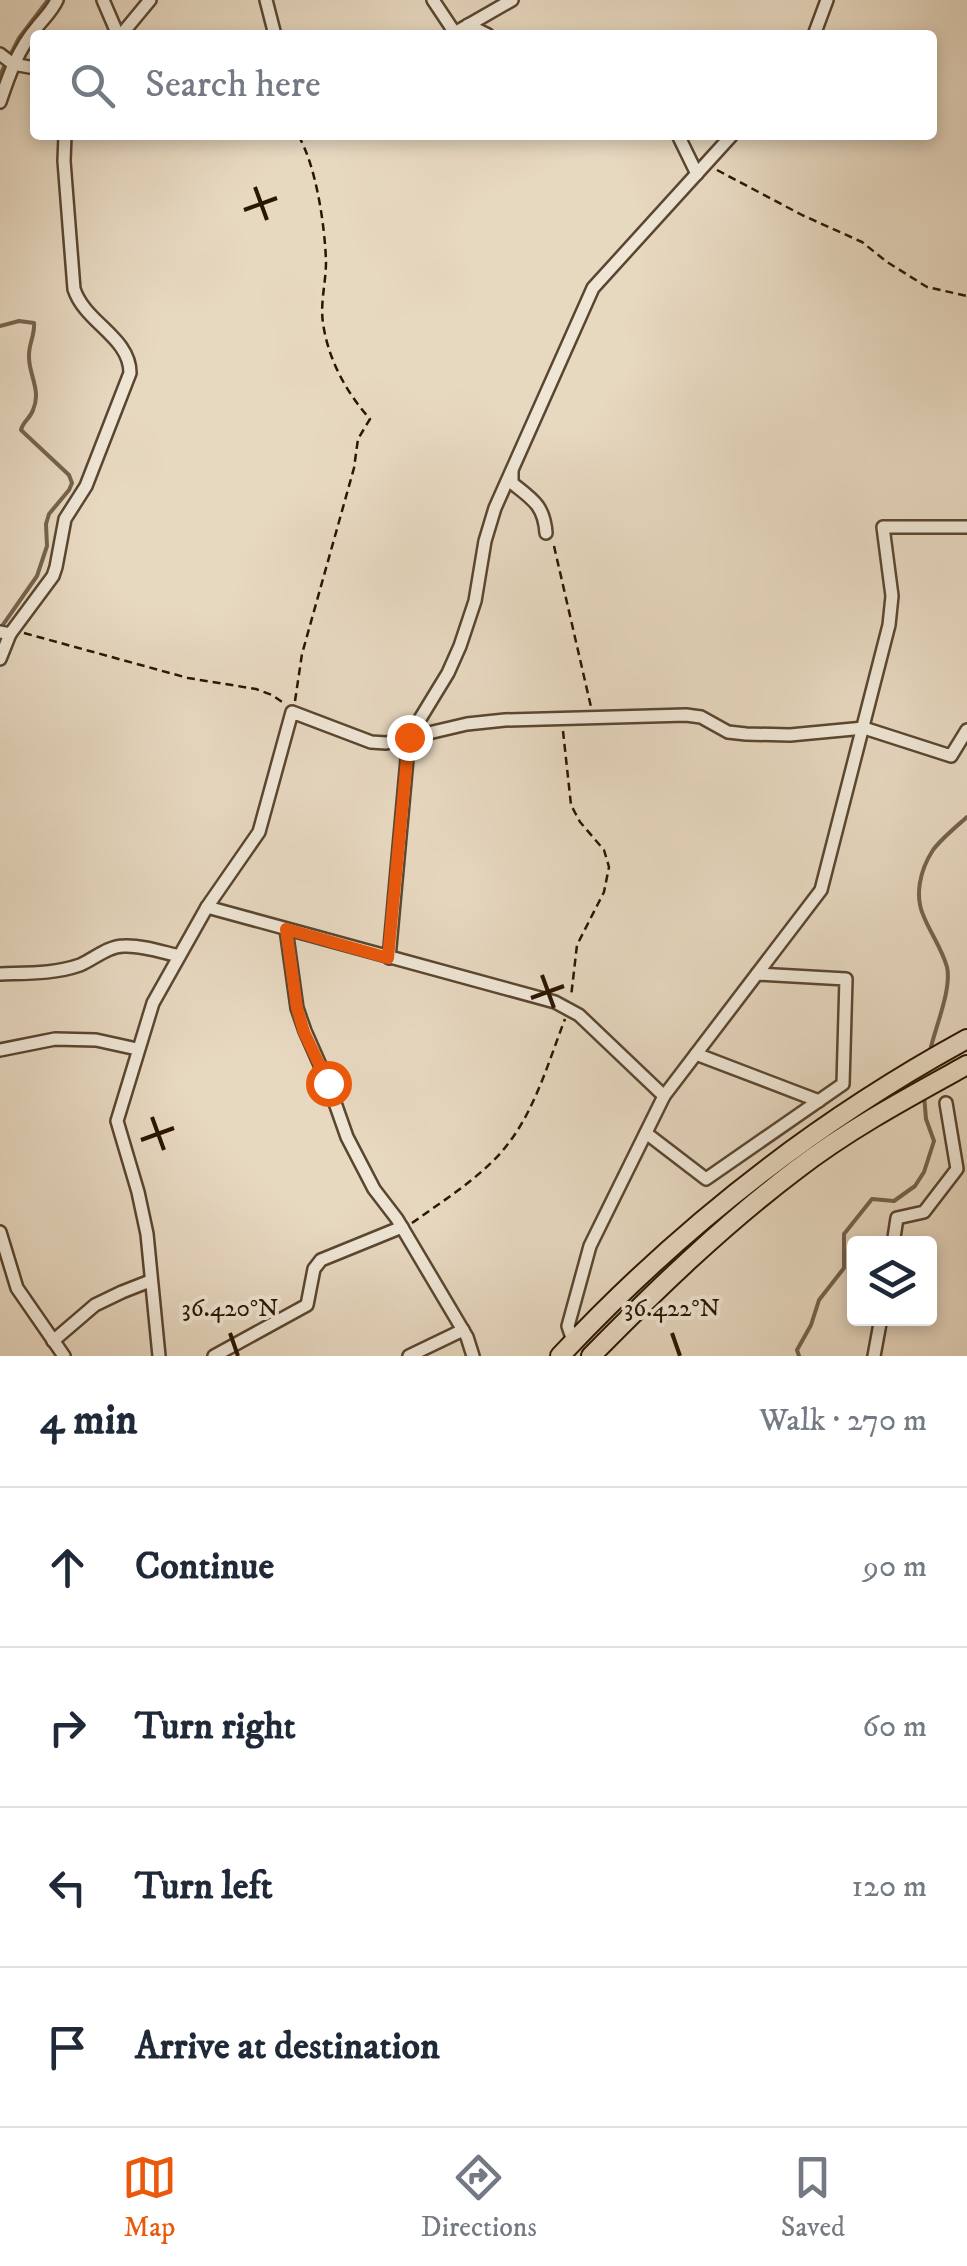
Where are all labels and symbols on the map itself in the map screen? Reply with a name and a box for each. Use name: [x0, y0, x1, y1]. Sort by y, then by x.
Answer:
route end: [387, 715, 433, 761]
route start: [306, 1061, 352, 1107]
text: 36.420°N: [181, 1293, 279, 1324]
text: 36.422°N: [624, 1293, 720, 1324]

